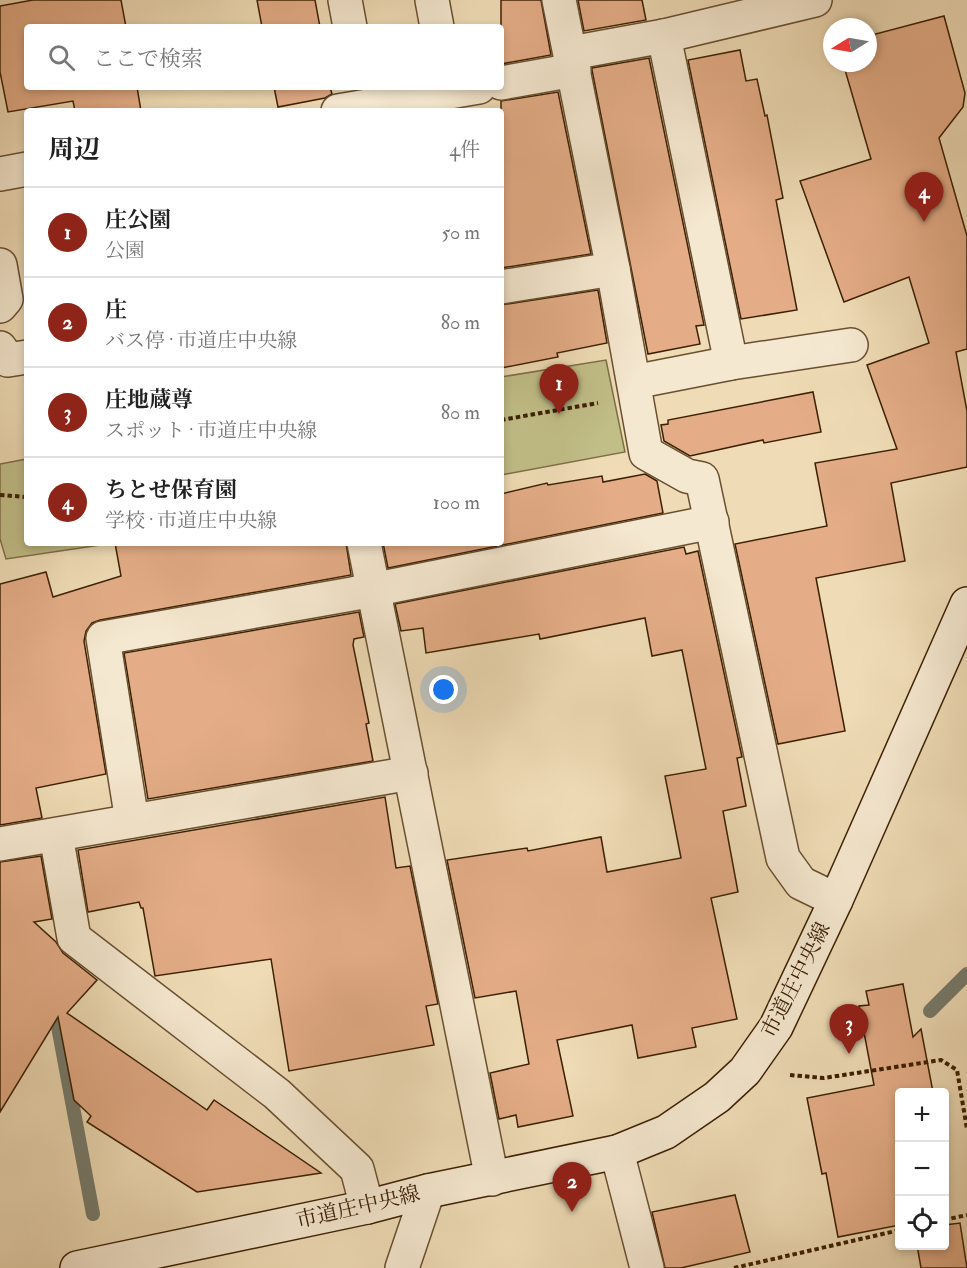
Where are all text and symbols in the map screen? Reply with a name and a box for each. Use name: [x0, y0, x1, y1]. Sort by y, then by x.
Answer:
north arrow: [823, 18, 877, 72]
search box: [24, 24, 504, 90]
icon: search: [45, 41, 78, 74]
text: ここで検索: [93, 45, 203, 73]
text: 周辺: [48, 134, 100, 166]
text: 4件: [449, 137, 480, 162]
pin: 4: [904, 172, 944, 222]
text: 庄公園: [105, 206, 171, 234]
text: 1: [64, 220, 71, 245]
text: 50 m: [441, 220, 480, 245]
text: 公園: [105, 238, 145, 263]
text: 庄: [105, 296, 127, 324]
text: 2: [62, 310, 73, 335]
text: 80 m: [441, 310, 480, 335]
text: バス停 · 市道庄中央線: [105, 328, 297, 353]
pin: 1: [540, 364, 578, 414]
text: 庄地蔵尊: [105, 386, 193, 414]
text: 3: [64, 400, 71, 425]
text: 80 m: [441, 400, 480, 425]
text: スポット · 市道庄中央線: [105, 418, 317, 443]
text: ちとせ保育園: [105, 476, 237, 504]
text: 4: [62, 490, 73, 515]
text: 100 m: [433, 490, 480, 515]
text: 学校 · 市道庄中央線: [105, 508, 277, 533]
your location: [429, 675, 458, 704]
street label: 市道庄中央線: [755, 918, 837, 1042]
pin: 3: [830, 1004, 868, 1054]
map controls: [895, 1088, 949, 1250]
button: +: [895, 1088, 949, 1142]
button: −: [895, 1142, 949, 1196]
pin: 2: [552, 1162, 592, 1212]
street label: 市道庄中央線: [294, 1180, 422, 1234]
button: locate: [895, 1196, 949, 1250]

